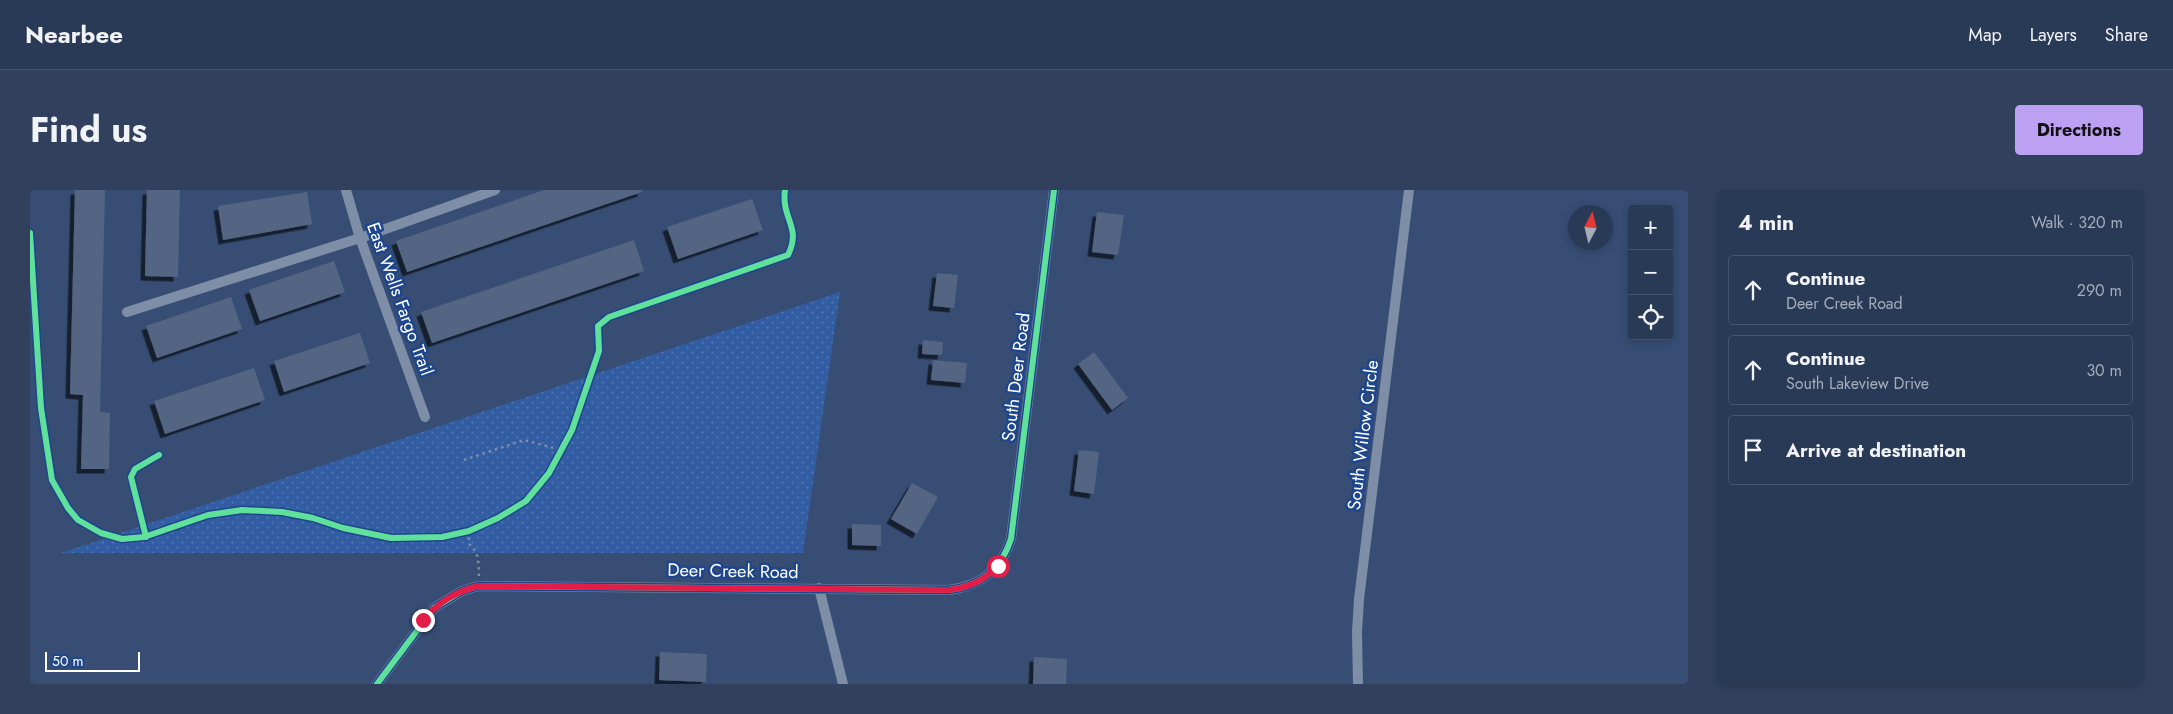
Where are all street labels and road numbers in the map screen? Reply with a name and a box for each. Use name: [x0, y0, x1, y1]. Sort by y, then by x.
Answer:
street label: East Wells Fargo Trail: [360, 219, 440, 379]
street label: South Deer Road: [995, 311, 1037, 443]
street label: South Willow Circle: [1341, 358, 1385, 512]
street label: Deer Creek Road: [667, 557, 799, 585]

